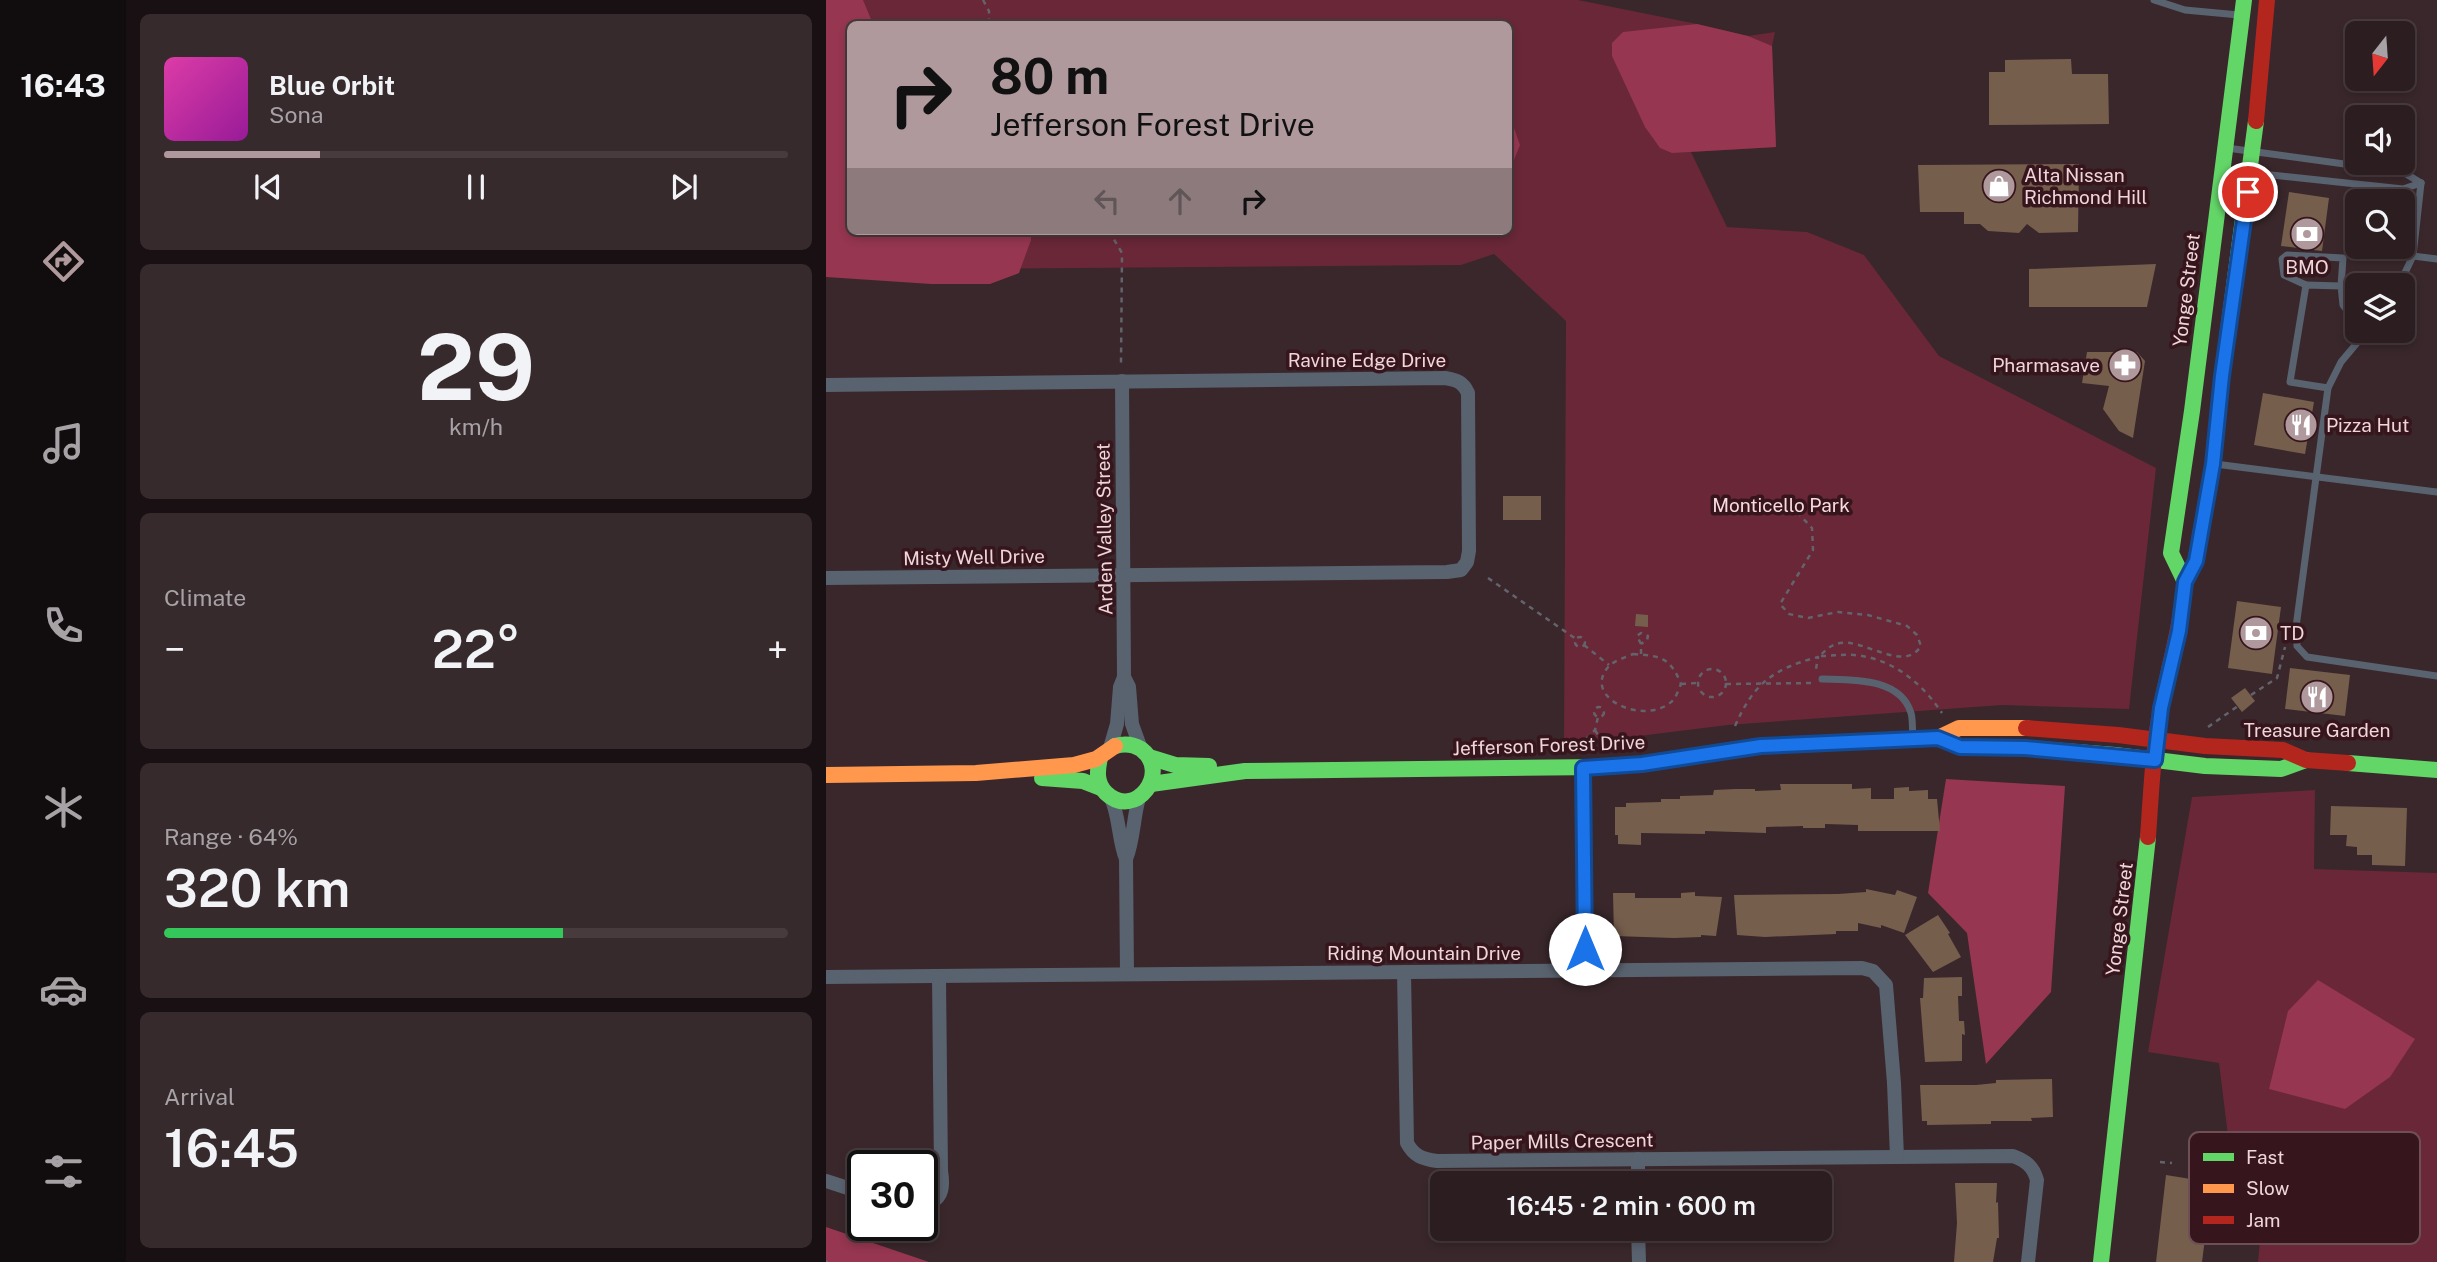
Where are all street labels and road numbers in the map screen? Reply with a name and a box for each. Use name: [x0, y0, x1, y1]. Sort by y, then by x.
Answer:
street label: Yonge Street: [2168, 232, 2204, 348]
street label: Ravine Edge Drive: [1288, 349, 1446, 371]
street label: Arden Valley Street: [1092, 443, 1116, 615]
street label: Misty Well Drive: [903, 545, 1045, 569]
street label: Jefferson Forest Drive: [1452, 731, 1646, 759]
street label: Yonge Street: [2101, 861, 2137, 977]
street label: Riding Mountain Drive: [1327, 942, 1521, 964]
street label: Paper Mills Crescent: [1470, 1128, 1654, 1154]

